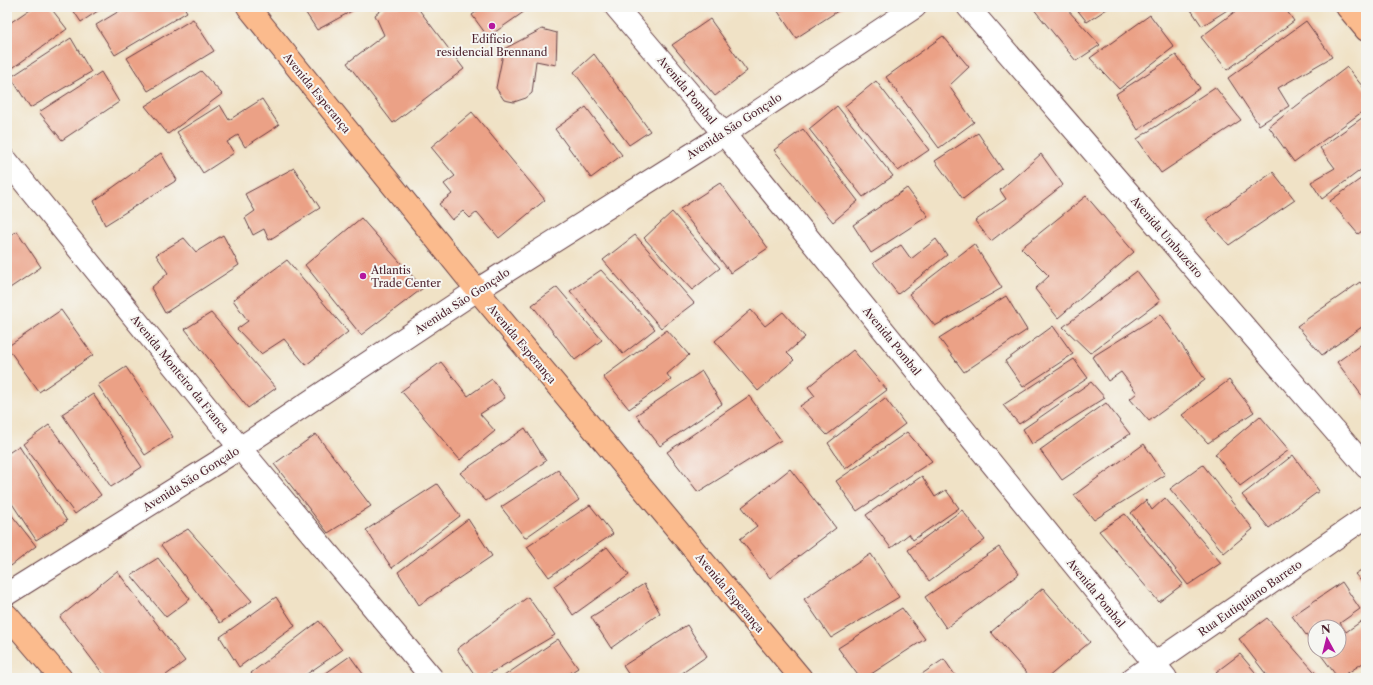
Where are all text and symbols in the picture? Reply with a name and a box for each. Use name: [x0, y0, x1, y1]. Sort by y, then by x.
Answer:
marker: Edifício residencial Brennand: [487, 21, 497, 31]
place label: Edifício residencial Brennand: [436, 32, 548, 59]
street label: Avenida Esperança: [280, 49, 354, 136]
street label: Avenida Pombal: [654, 52, 720, 127]
street label: Avenida São Gonçalo: [683, 90, 785, 163]
street label: Avenida Umbuzeiro: [1127, 193, 1206, 281]
place label: Atlantis Trade Center: [370, 263, 441, 290]
street label: Avenida São Gonçalo: [411, 265, 513, 338]
marker: Atlantis Trade Center: [358, 271, 368, 281]
street label: Avenida Esperança: [484, 301, 559, 387]
street label: Avenida Pombal: [859, 303, 924, 379]
street label: Avenida Monteiro da Franca: [127, 311, 232, 436]
street label: Avenida São Gonçalo: [139, 444, 242, 515]
street label: Avenida Esperança: [692, 550, 767, 636]
street label: Avenida Pombal: [1063, 555, 1128, 631]
street label: Rua Eutiquiano Barreto: [1195, 557, 1305, 639]
north arrow: [1307, 619, 1347, 659]
text: N: [1320, 621, 1332, 637]

